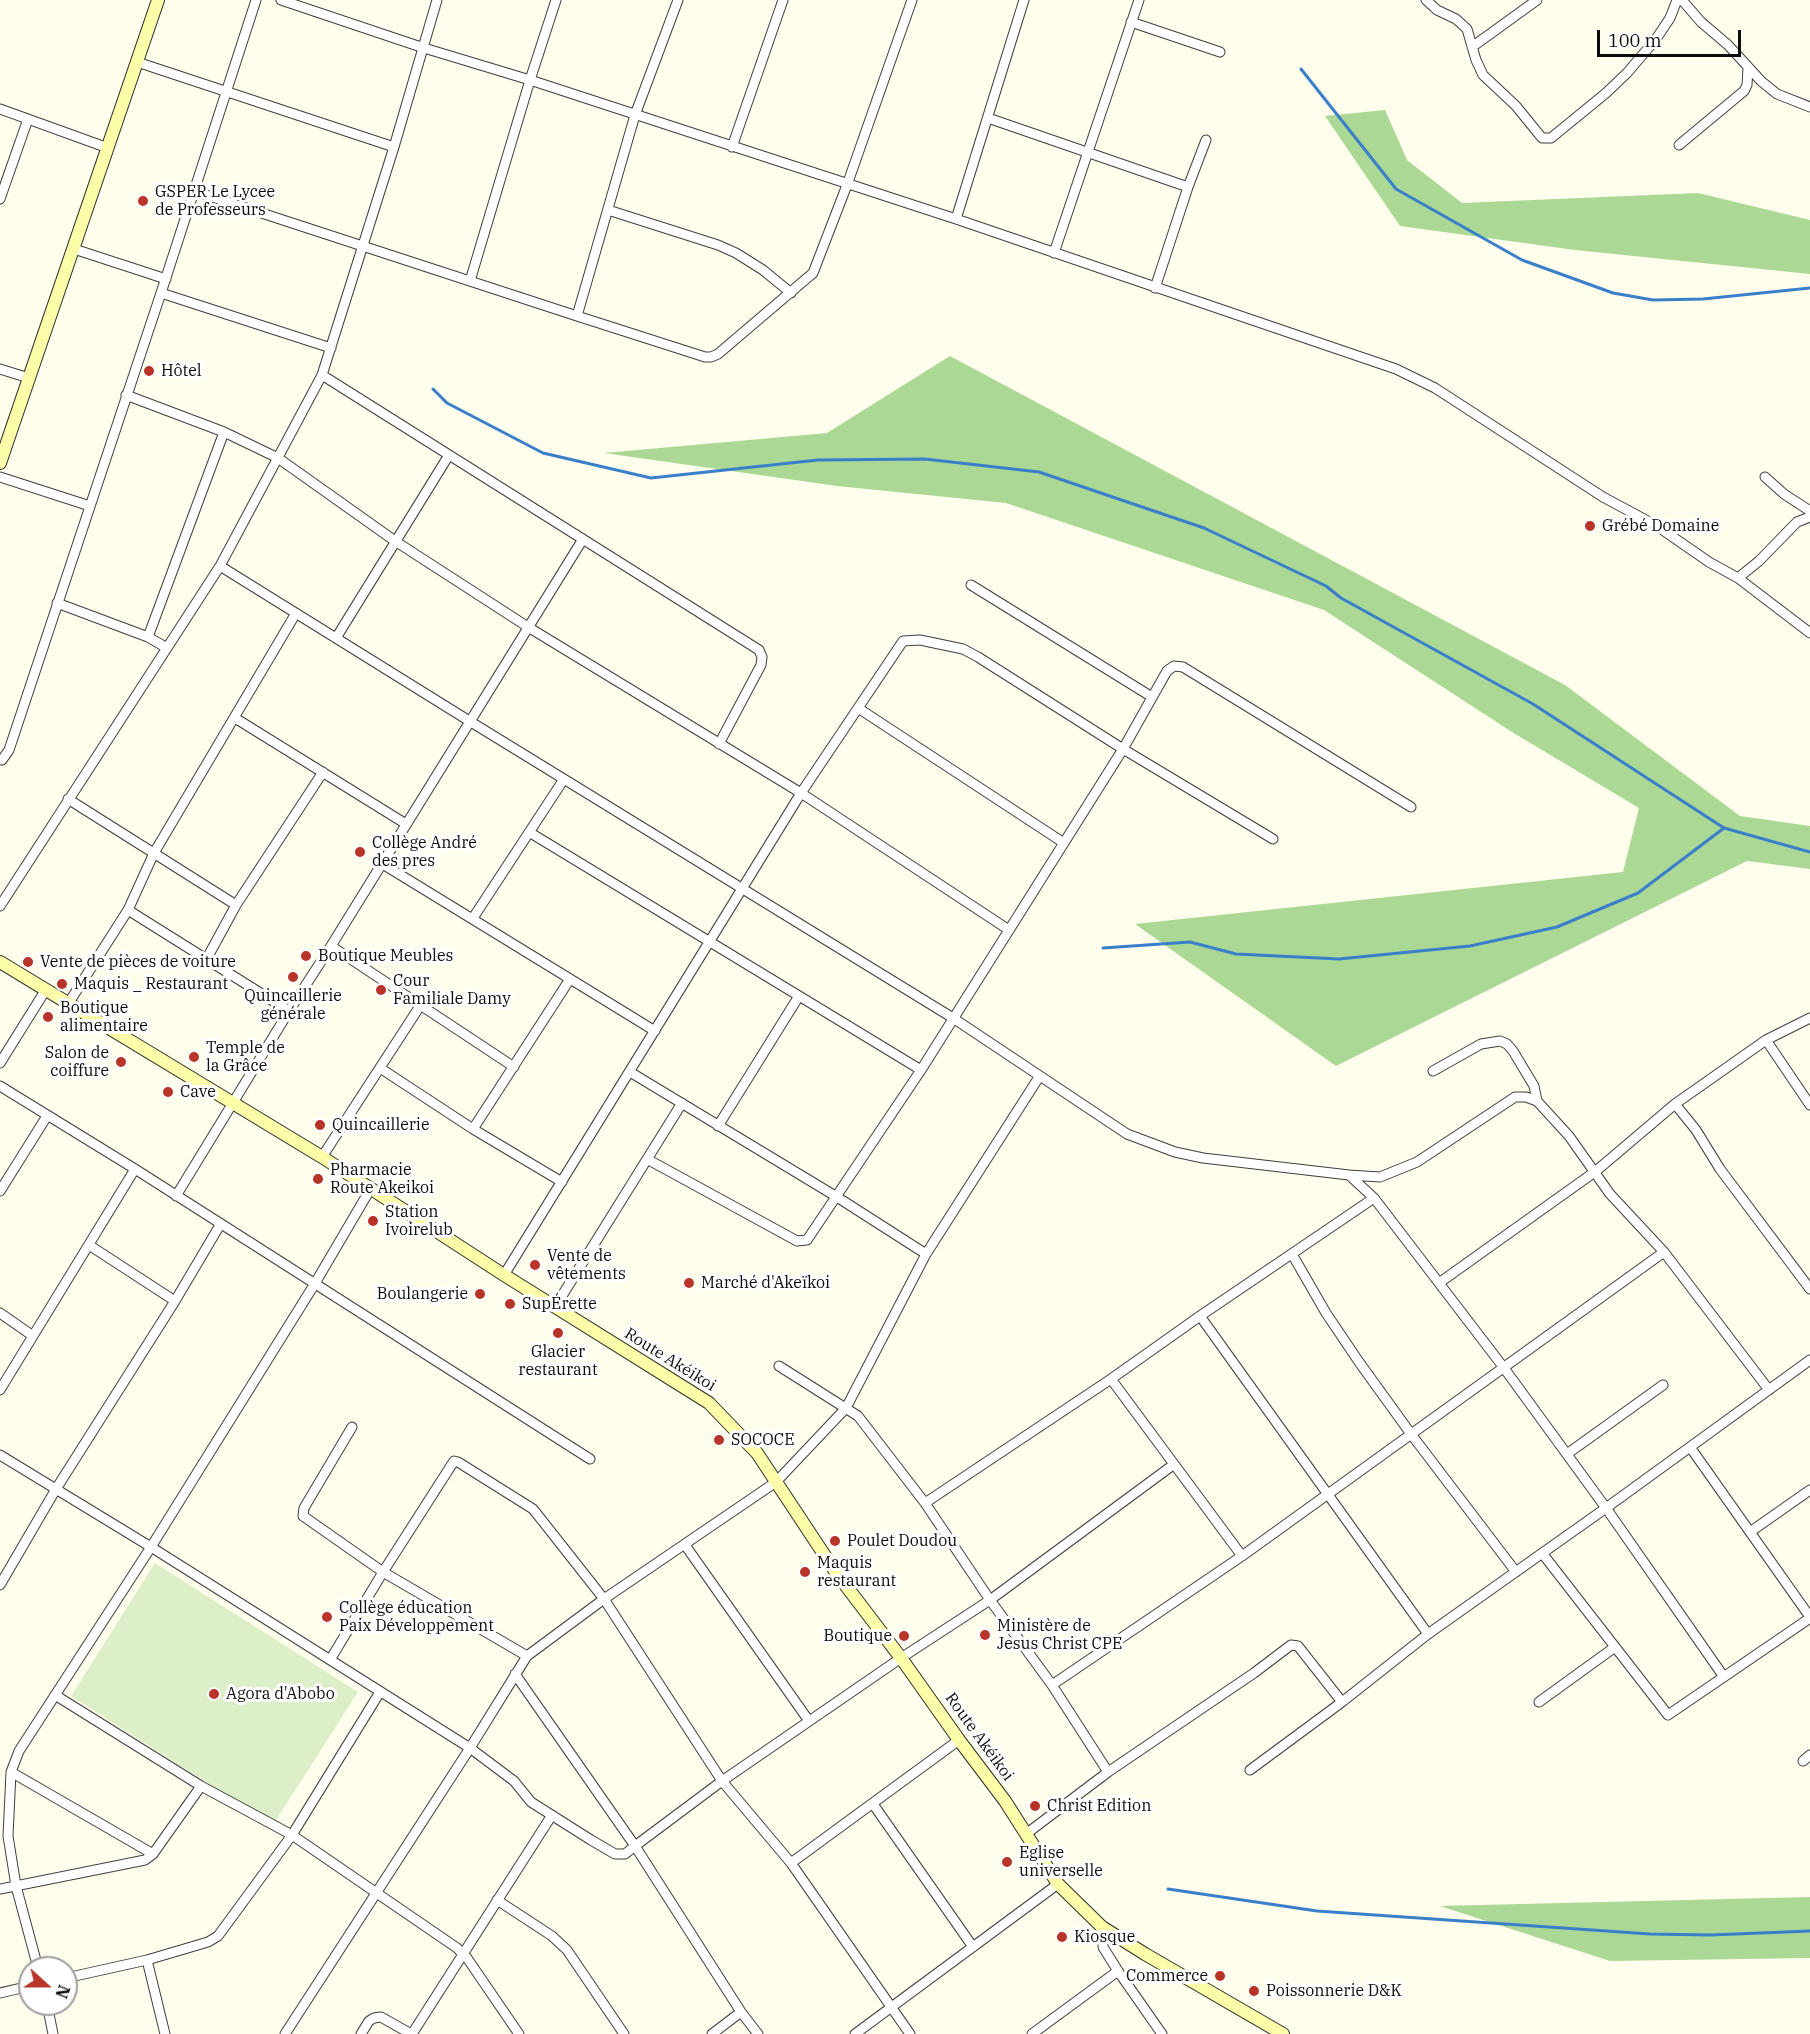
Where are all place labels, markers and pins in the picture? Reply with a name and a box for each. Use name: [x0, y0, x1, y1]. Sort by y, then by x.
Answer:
place label: GSPER Le Lycee de Professeurs: [155, 182, 275, 220]
marker: GSPER Le Lycee de Professeurs: [136, 194, 150, 208]
place label: Hôtel: [161, 361, 202, 381]
marker: Hôtel: [142, 364, 156, 378]
place label: Grébé Domaine: [1602, 516, 1719, 536]
marker: Grébé Domaine: [1583, 519, 1597, 533]
place label: Collège André des pres: [372, 833, 477, 871]
marker: Collège André des pres: [353, 845, 367, 859]
place label: Boutique Meubles: [318, 946, 453, 966]
marker: Boutique Meubles: [299, 949, 313, 963]
place label: Vente de pièces de voiture: [40, 952, 236, 972]
marker: Vente de pièces de voiture: [21, 955, 35, 969]
marker: Quincaillerie générale: [286, 970, 300, 984]
place label: Cour Familiale Damy: [393, 971, 511, 1009]
place label: Maquis _ Restaurant: [74, 974, 228, 994]
marker: Maquis _ Restaurant: [55, 977, 69, 991]
marker: Cour Familiale Damy: [374, 983, 388, 997]
place label: Quincaillerie générale: [244, 986, 342, 1024]
place label: Boutique alimentaire: [60, 998, 148, 1036]
marker: Boutique alimentaire: [41, 1010, 55, 1024]
place label: Temple de la Grâce: [206, 1038, 285, 1076]
place label: Salon de coiffure: [45, 1043, 109, 1081]
marker: Temple de la Grâce: [187, 1050, 201, 1064]
marker: Salon de coiffure: [114, 1055, 128, 1069]
place label: Cave: [180, 1082, 216, 1102]
marker: Cave: [161, 1085, 175, 1099]
place label: Quincaillerie: [332, 1115, 429, 1135]
marker: Quincaillerie: [313, 1118, 327, 1132]
place label: Pharmacie Route Akeikoi: [330, 1160, 434, 1198]
marker: Pharmacie Route Akeikoi: [311, 1172, 325, 1186]
place label: Station Ivoirelub: [385, 1202, 453, 1240]
marker: Station Ivoirelub: [366, 1214, 380, 1228]
place label: Vente de vêtements: [547, 1246, 626, 1284]
marker: Vente de vêtements: [528, 1258, 542, 1272]
place label: Marché d'Akeïkoi: [701, 1273, 830, 1293]
marker: Marché d'Akeïkoi: [682, 1276, 696, 1290]
place label: Boulangerie: [377, 1284, 468, 1304]
marker: Boulangerie: [473, 1287, 487, 1301]
place label: SupÉrette: [522, 1294, 597, 1314]
marker: SupÉrette: [503, 1297, 517, 1311]
marker: Glacier restaurant: [551, 1326, 565, 1340]
place label: Glacier restaurant: [518, 1342, 598, 1380]
place label: SOCOCE: [731, 1430, 794, 1450]
marker: SOCOCE: [712, 1433, 726, 1447]
place label: Poulet Doudou: [847, 1531, 957, 1551]
marker: Poulet Doudou: [828, 1534, 842, 1548]
place label: Maquis restaurant: [817, 1553, 896, 1591]
marker: Maquis restaurant: [798, 1565, 812, 1579]
place label: Collège éducation Paix Développement: [339, 1598, 494, 1636]
marker: Collège éducation Paix Développement: [320, 1610, 334, 1624]
place label: Ministère de Jesus Christ CPE: [997, 1616, 1122, 1654]
place label: Boutique: [824, 1626, 892, 1646]
marker: Ministère de Jesus Christ CPE: [978, 1628, 992, 1642]
marker: Boutique: [897, 1629, 911, 1643]
place label: Agora d'Abobo: [226, 1684, 335, 1704]
marker: Agora d'Abobo: [207, 1687, 221, 1701]
place label: Christ Edition: [1047, 1796, 1151, 1816]
marker: Christ Edition: [1028, 1799, 1042, 1813]
place label: Eglise universelle: [1019, 1843, 1103, 1881]
marker: Eglise universelle: [1000, 1855, 1014, 1869]
place label: Kiosque: [1074, 1927, 1135, 1947]
marker: Kiosque: [1055, 1930, 1069, 1944]
place label: Commerce: [1126, 1966, 1208, 1986]
marker: Commerce: [1213, 1969, 1227, 1983]
place label: Poissonnerie D&K: [1266, 1981, 1402, 2001]
marker: Poissonnerie D&K: [1247, 1984, 1261, 1998]

